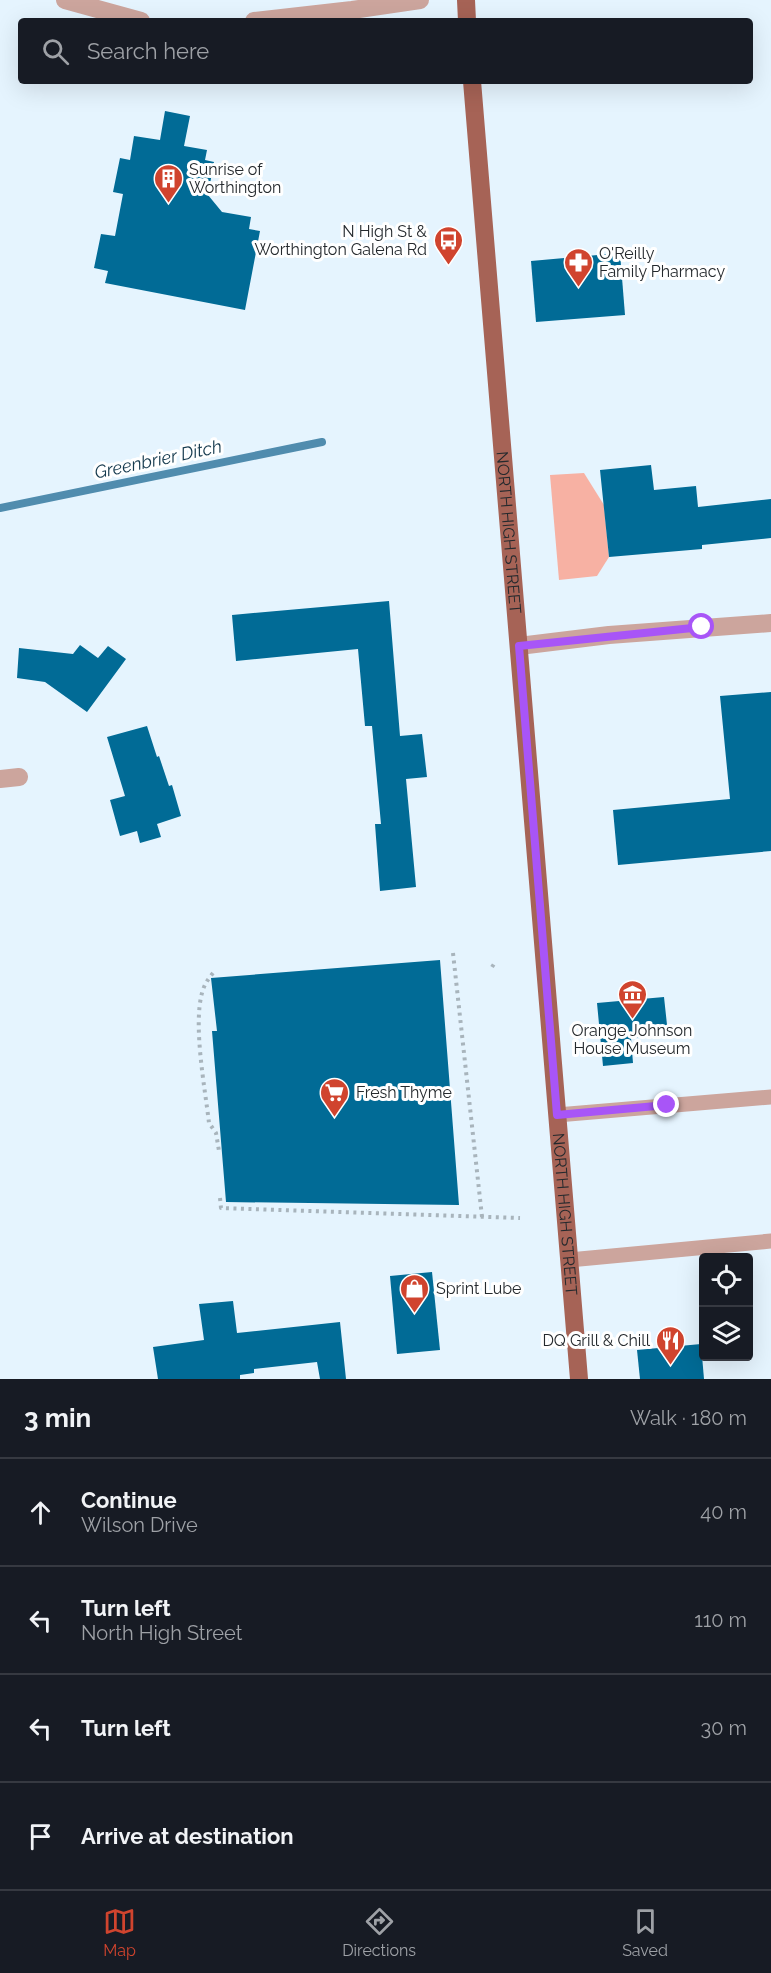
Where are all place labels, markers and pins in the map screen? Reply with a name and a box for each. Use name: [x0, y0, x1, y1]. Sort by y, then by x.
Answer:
place label: Sunrise of Worthington: [189, 160, 281, 197]
building icon: Sunrise of Worthington: [152, 162, 184, 204]
place label: N High St & Worthington Galena Rd: [254, 222, 427, 259]
bus stop icon: N High St & Worthington Galena Rd: [432, 224, 464, 266]
place label: O'Reilly Family Pharmacy: [599, 244, 725, 281]
pharmacy icon: O'Reilly Family Pharmacy: [562, 246, 594, 288]
museum icon: Orange Johnson House Museum: [616, 978, 648, 1020]
place label: Orange Johnson House Museum: [572, 1021, 692, 1058]
supermarket icon: Fresh Thyme: [319, 1076, 351, 1118]
place label: Fresh Thyme: [356, 1083, 452, 1102]
shop icon: Sprint Lube: [399, 1272, 431, 1314]
place label: Sprint Lube: [436, 1279, 521, 1298]
restaurant icon: DQ Grill & Chill: [655, 1324, 687, 1366]
place label: DQ Grill & Chill: [542, 1331, 651, 1350]

